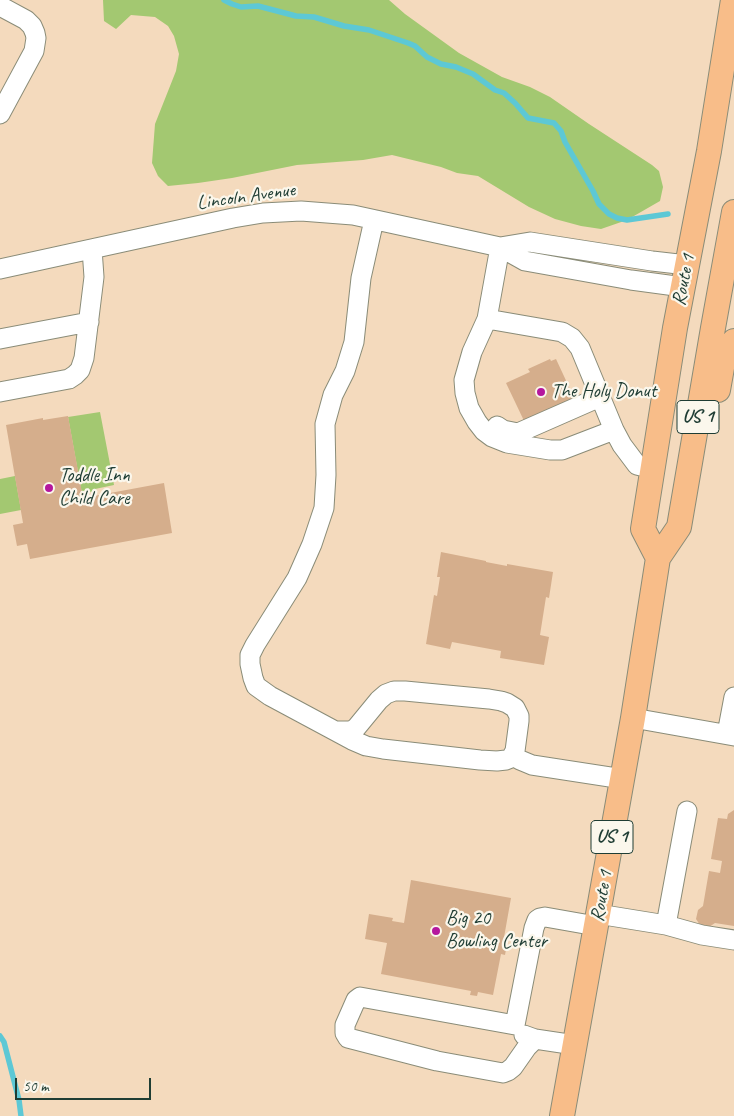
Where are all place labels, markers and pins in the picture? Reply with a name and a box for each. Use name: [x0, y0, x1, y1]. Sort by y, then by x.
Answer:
place label: The Holy Donut: [551, 380, 656, 404]
marker: The Holy Donut: [535, 386, 547, 398]
place label: Toddle Inn Child Care: [59, 464, 130, 511]
marker: Toddle Inn Child Care: [43, 482, 55, 494]
place label: Big 20 Bowling Center: [446, 907, 547, 954]
marker: Big 20 Bowling Center: [430, 925, 442, 937]

